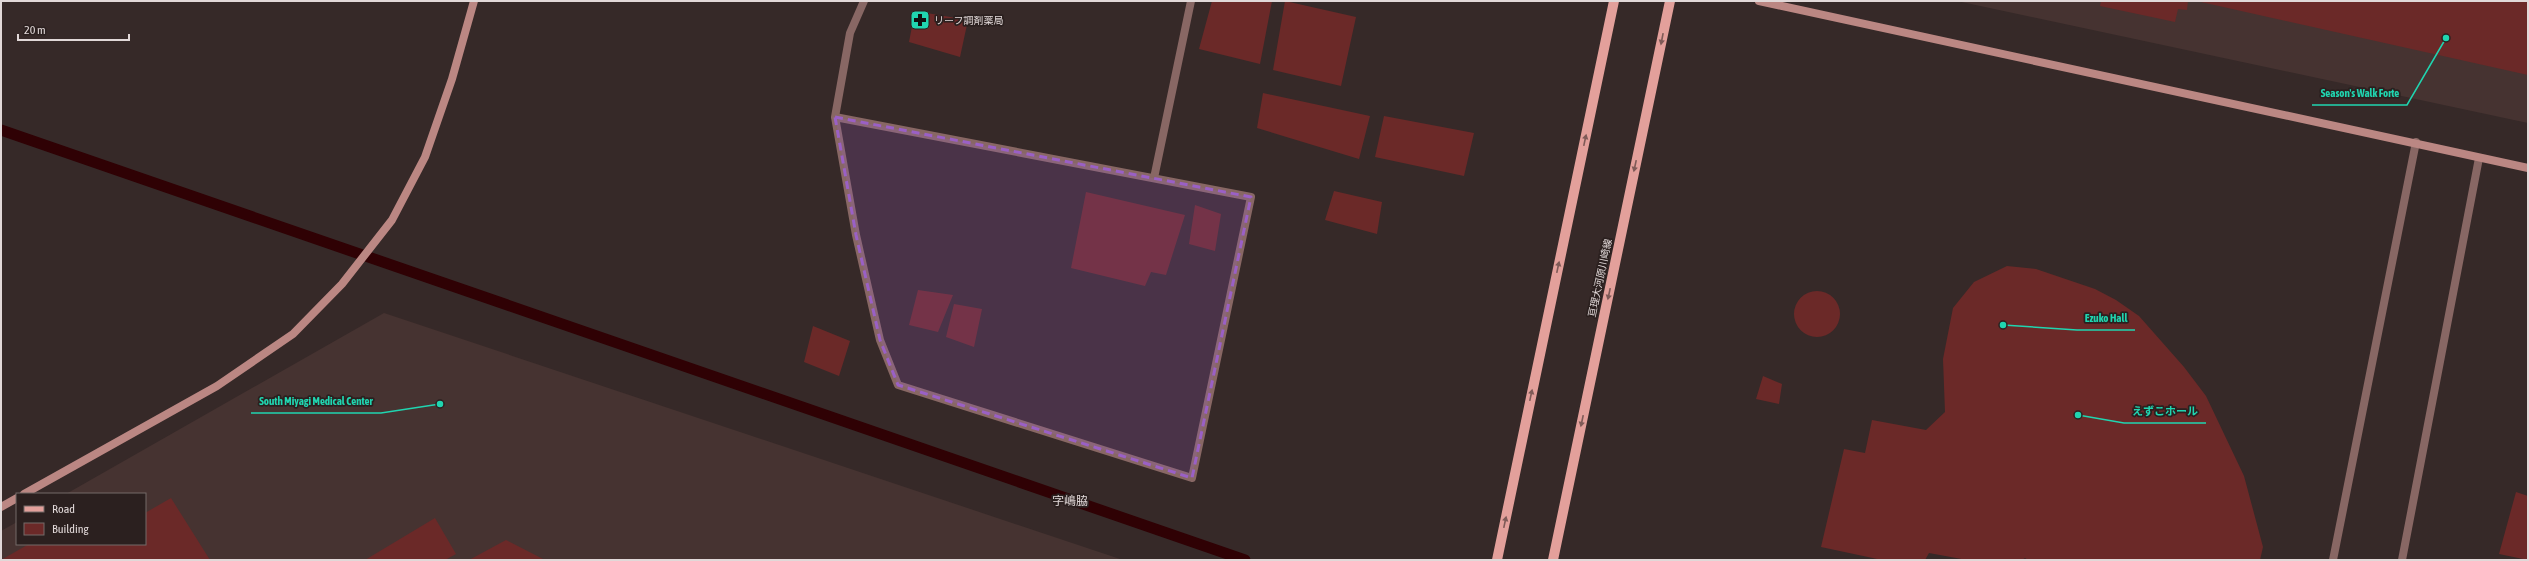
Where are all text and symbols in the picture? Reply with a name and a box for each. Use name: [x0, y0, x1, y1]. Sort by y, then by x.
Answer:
pharmacy icon: リーフ調剤薬局: [909, 9, 931, 31]
place label: リーフ調剤薬局: [934, 15, 1003, 26]
scale bar: [18, 16, 129, 42]
text: 20 m: [24, 23, 46, 37]
one-way arrow: [1659, 33, 1665, 45]
callout: Season's Walk Forte: [2312, 82, 2407, 105]
text: Season's Walk Forte: [2321, 87, 2399, 99]
one-way arrow: [1582, 134, 1588, 146]
one-way arrow: [1632, 160, 1638, 173]
street label: 亘理大河原川崎線: [1586, 238, 1614, 318]
one-way arrow: [1555, 261, 1561, 273]
one-way arrow: [1605, 288, 1611, 300]
callout: Ezuko Hall: [2077, 307, 2135, 330]
text: Ezuko Hall: [2085, 312, 2128, 324]
one-way arrow: [1529, 388, 1535, 401]
callout: South Miyagi Medical Center: [251, 390, 381, 413]
text: South Miyagi Medical Center: [259, 395, 374, 407]
callout: えずこホール: [2124, 400, 2206, 423]
text: えずこホール: [2132, 405, 2198, 417]
one-way arrow: [1578, 415, 1584, 427]
legend: [16, 493, 146, 545]
district label: 字嶋脇: [1052, 494, 1088, 508]
text: Road: [52, 502, 75, 516]
one-way arrow: [1502, 516, 1508, 528]
text: Building: [52, 522, 90, 536]

